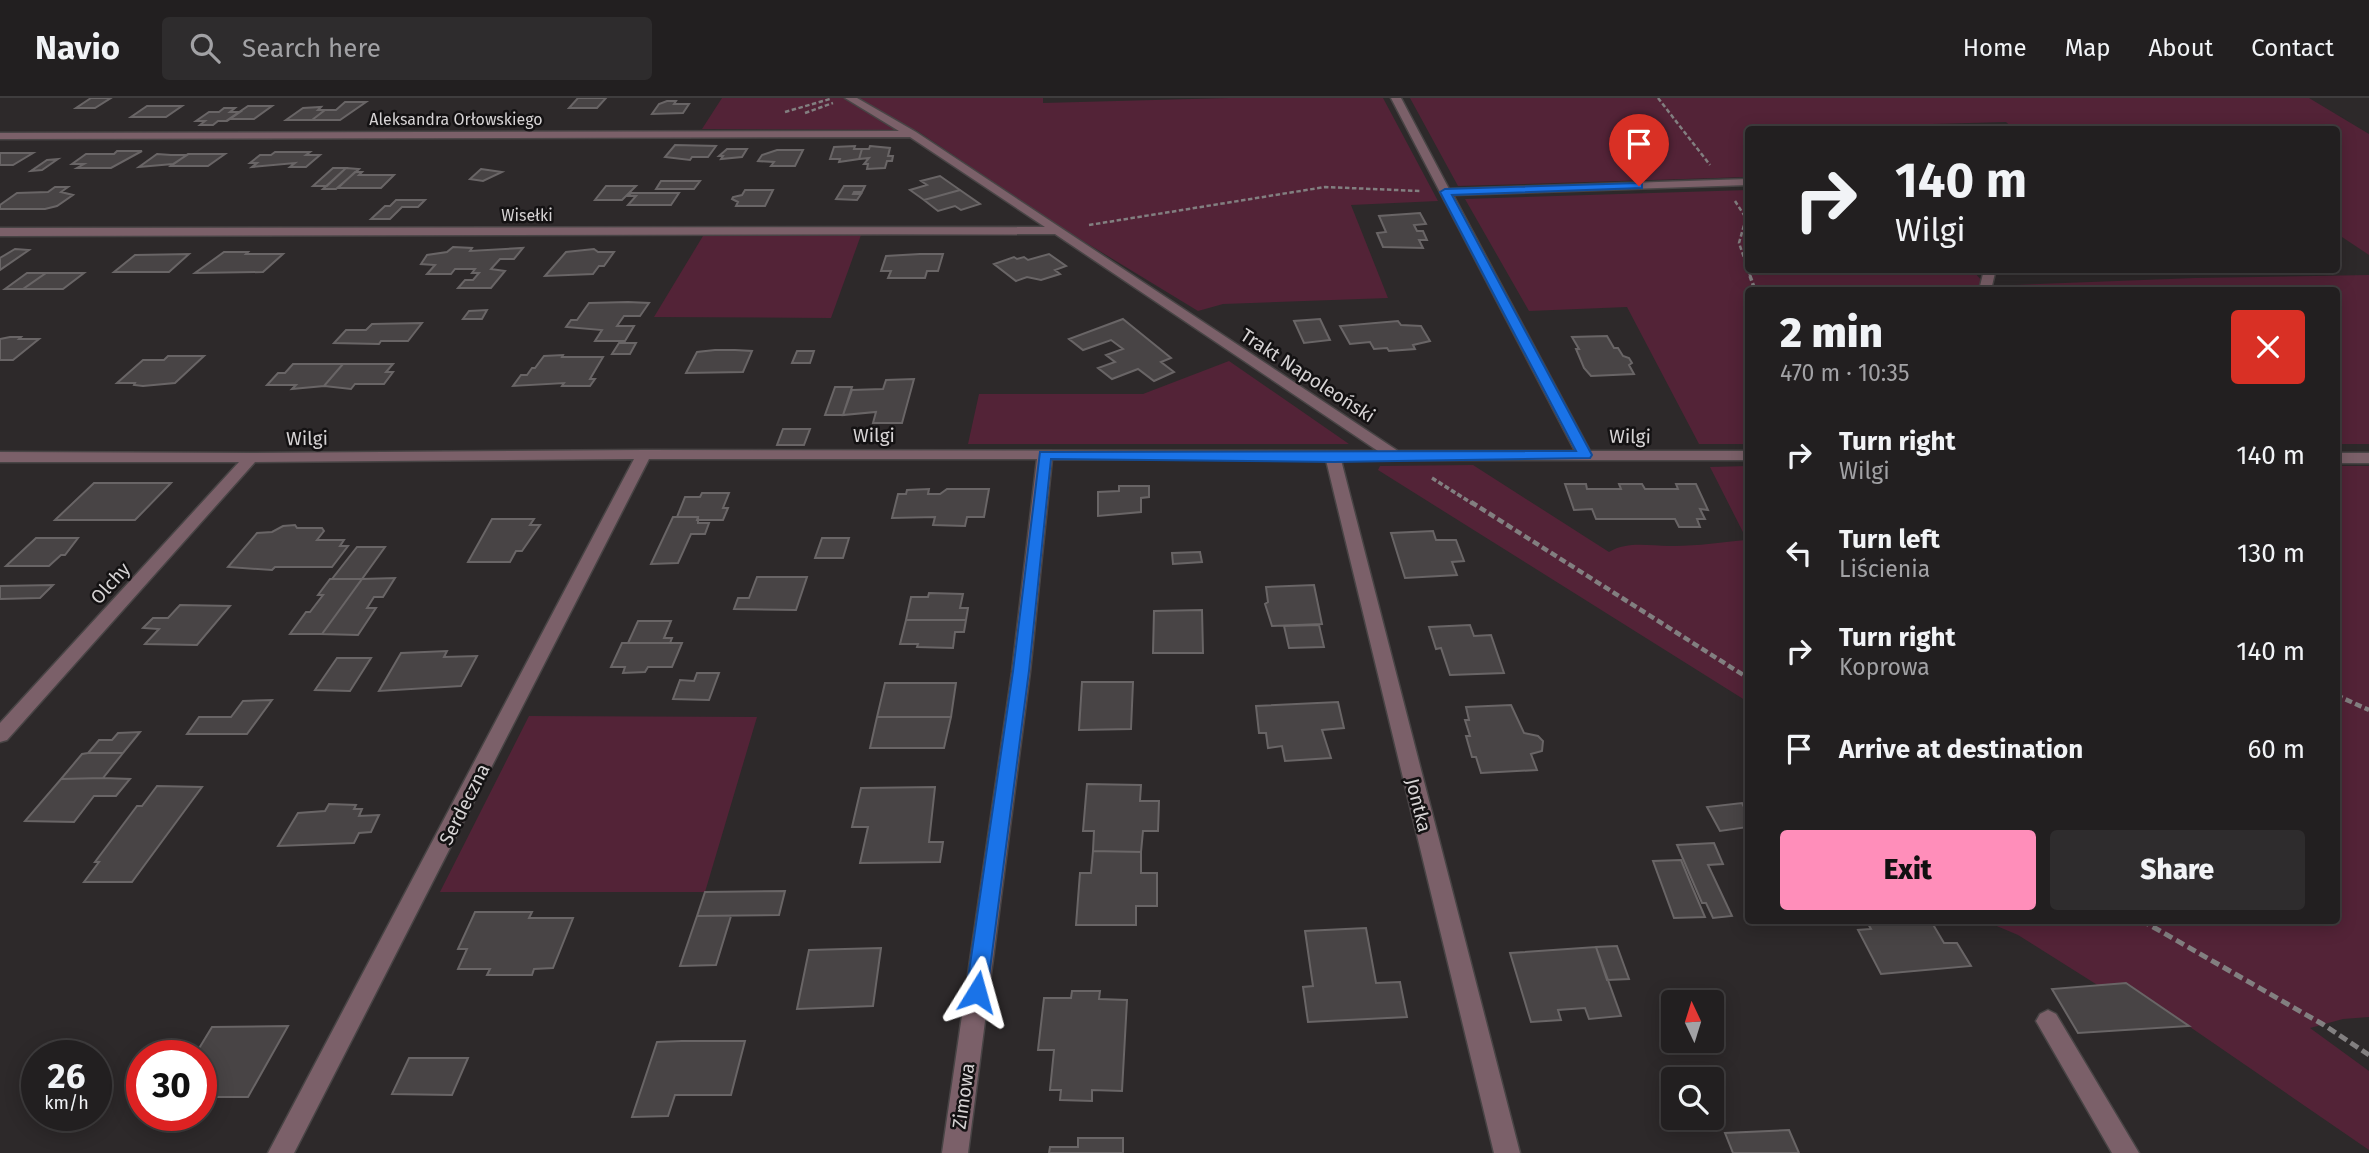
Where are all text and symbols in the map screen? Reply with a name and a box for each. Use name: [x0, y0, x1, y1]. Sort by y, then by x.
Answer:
search box: [162, 17, 652, 80]
text: Navio: [35, 28, 120, 68]
icon: search: [186, 29, 224, 67]
text: Search here: [242, 33, 381, 64]
text: Home: [1963, 34, 2027, 62]
text: Map: [2065, 34, 2111, 62]
text: About: [2149, 34, 2213, 62]
text: Contact: [2251, 34, 2334, 62]
street label: Aleksandra Orłowskiego: [369, 110, 543, 129]
pin: [1609, 114, 1669, 186]
icon: arrive: [1620, 125, 1658, 163]
text: 140 m: [1895, 151, 2027, 210]
icon: right: [1780, 154, 1871, 245]
street label: Wisełki: [501, 206, 553, 225]
text: Wilgi: [1895, 211, 1966, 249]
text: 2 min: [1780, 308, 1883, 358]
button: close: [2231, 310, 2305, 384]
street label: Trakt Napoleoński: [1236, 323, 1379, 427]
text: 470 m · 10:35: [1780, 359, 1910, 387]
street label: Wilgi: [853, 424, 895, 447]
street label: Wilgi: [1609, 425, 1651, 448]
text: Turn right: [1839, 426, 1956, 457]
street label: Wilgi: [286, 427, 328, 450]
icon: right: [1780, 436, 1818, 474]
text: 140 m: [2236, 440, 2305, 471]
text: Wilgi: [1839, 457, 1890, 485]
text: Turn left: [1839, 524, 1940, 555]
icon: left: [1780, 534, 1818, 572]
text: 130 m: [2237, 538, 2305, 569]
text: Liścienia: [1839, 555, 1930, 583]
street label: Olchy: [86, 557, 135, 609]
text: Turn right: [1839, 622, 1956, 653]
icon: right: [1780, 632, 1818, 670]
text: 140 m: [2236, 636, 2305, 667]
text: Koprowa: [1839, 653, 1930, 681]
icon: arrive: [1780, 730, 1818, 768]
text: Arrive at destination: [1839, 734, 2083, 765]
text: 60 m: [2247, 734, 2305, 765]
street label: Serdeczna: [434, 760, 495, 849]
street label: Jontka: [1401, 776, 1436, 834]
button: Exit: [1780, 830, 2036, 910]
button: Share: [2050, 830, 2305, 910]
position arrow: [940, 955, 1014, 1029]
north arrow: [1661, 990, 1724, 1054]
map controls: [1661, 990, 1724, 1130]
speed limit sign: 30: [126, 1040, 217, 1131]
text: 26: [48, 1055, 85, 1097]
street label: Zimowa: [947, 1062, 980, 1131]
button: search: [1661, 1067, 1724, 1130]
text: km/h: [44, 1092, 89, 1114]

